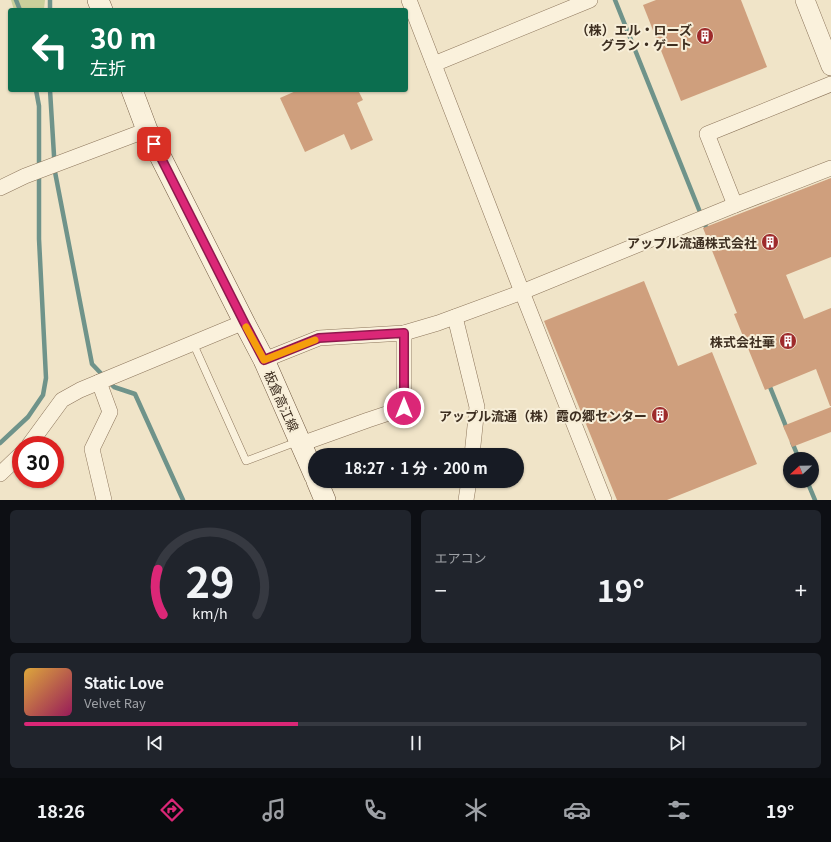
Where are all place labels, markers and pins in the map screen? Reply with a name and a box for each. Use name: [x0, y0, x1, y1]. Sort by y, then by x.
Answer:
place label: （株）エル・ローズ グラン・ゲート: [576, 20, 692, 54]
building icon: （株）エル・ローズ グラン・ゲート: [695, 26, 715, 46]
pin: [137, 127, 171, 161]
building icon: アップル流通株式会社: [760, 232, 780, 252]
place label: アップル流通株式会社: [627, 233, 757, 252]
building icon: 株式会社華: [778, 331, 798, 351]
place label: 株式会社華: [710, 332, 775, 351]
building icon: アップル流通（株）霞の郷センター: [650, 405, 670, 425]
place label: アップル流通（株）霞の郷センター: [439, 406, 647, 425]

